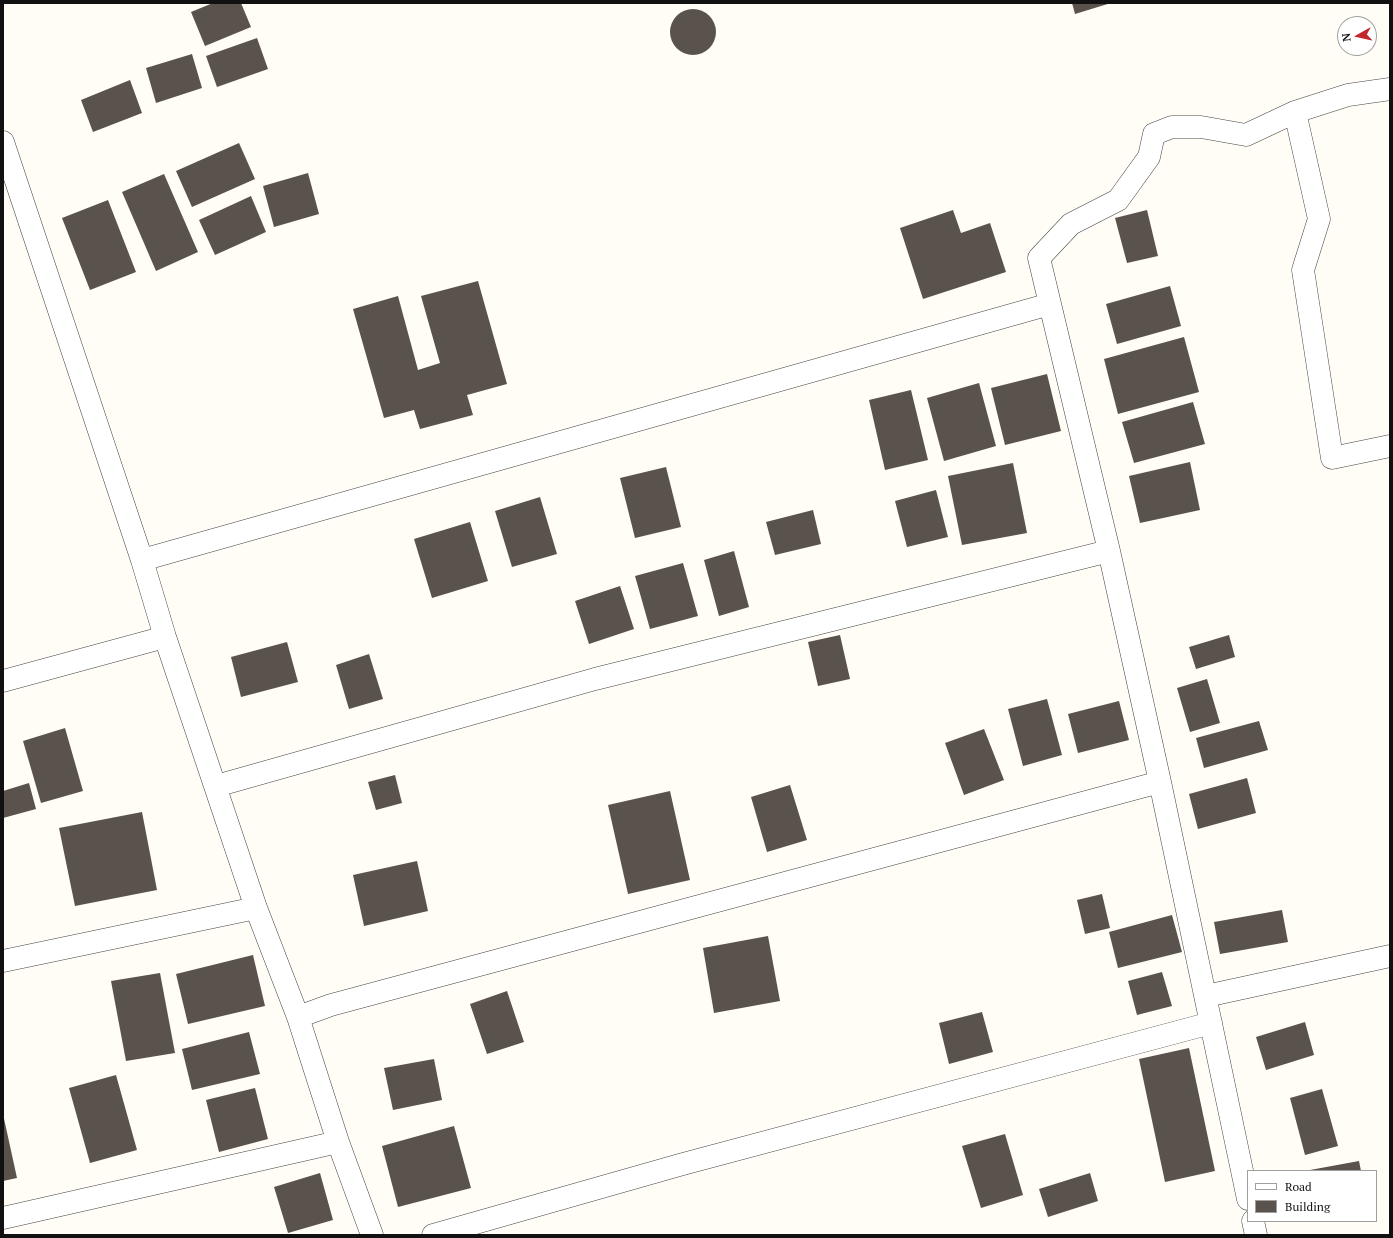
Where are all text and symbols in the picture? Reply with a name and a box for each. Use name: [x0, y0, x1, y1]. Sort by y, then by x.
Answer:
north arrow: [1337, 16, 1377, 56]
text: N: [1339, 32, 1354, 43]
legend: [1247, 1170, 1377, 1222]
text: Road: [1285, 1179, 1312, 1194]
text: Building: [1285, 1199, 1330, 1214]

